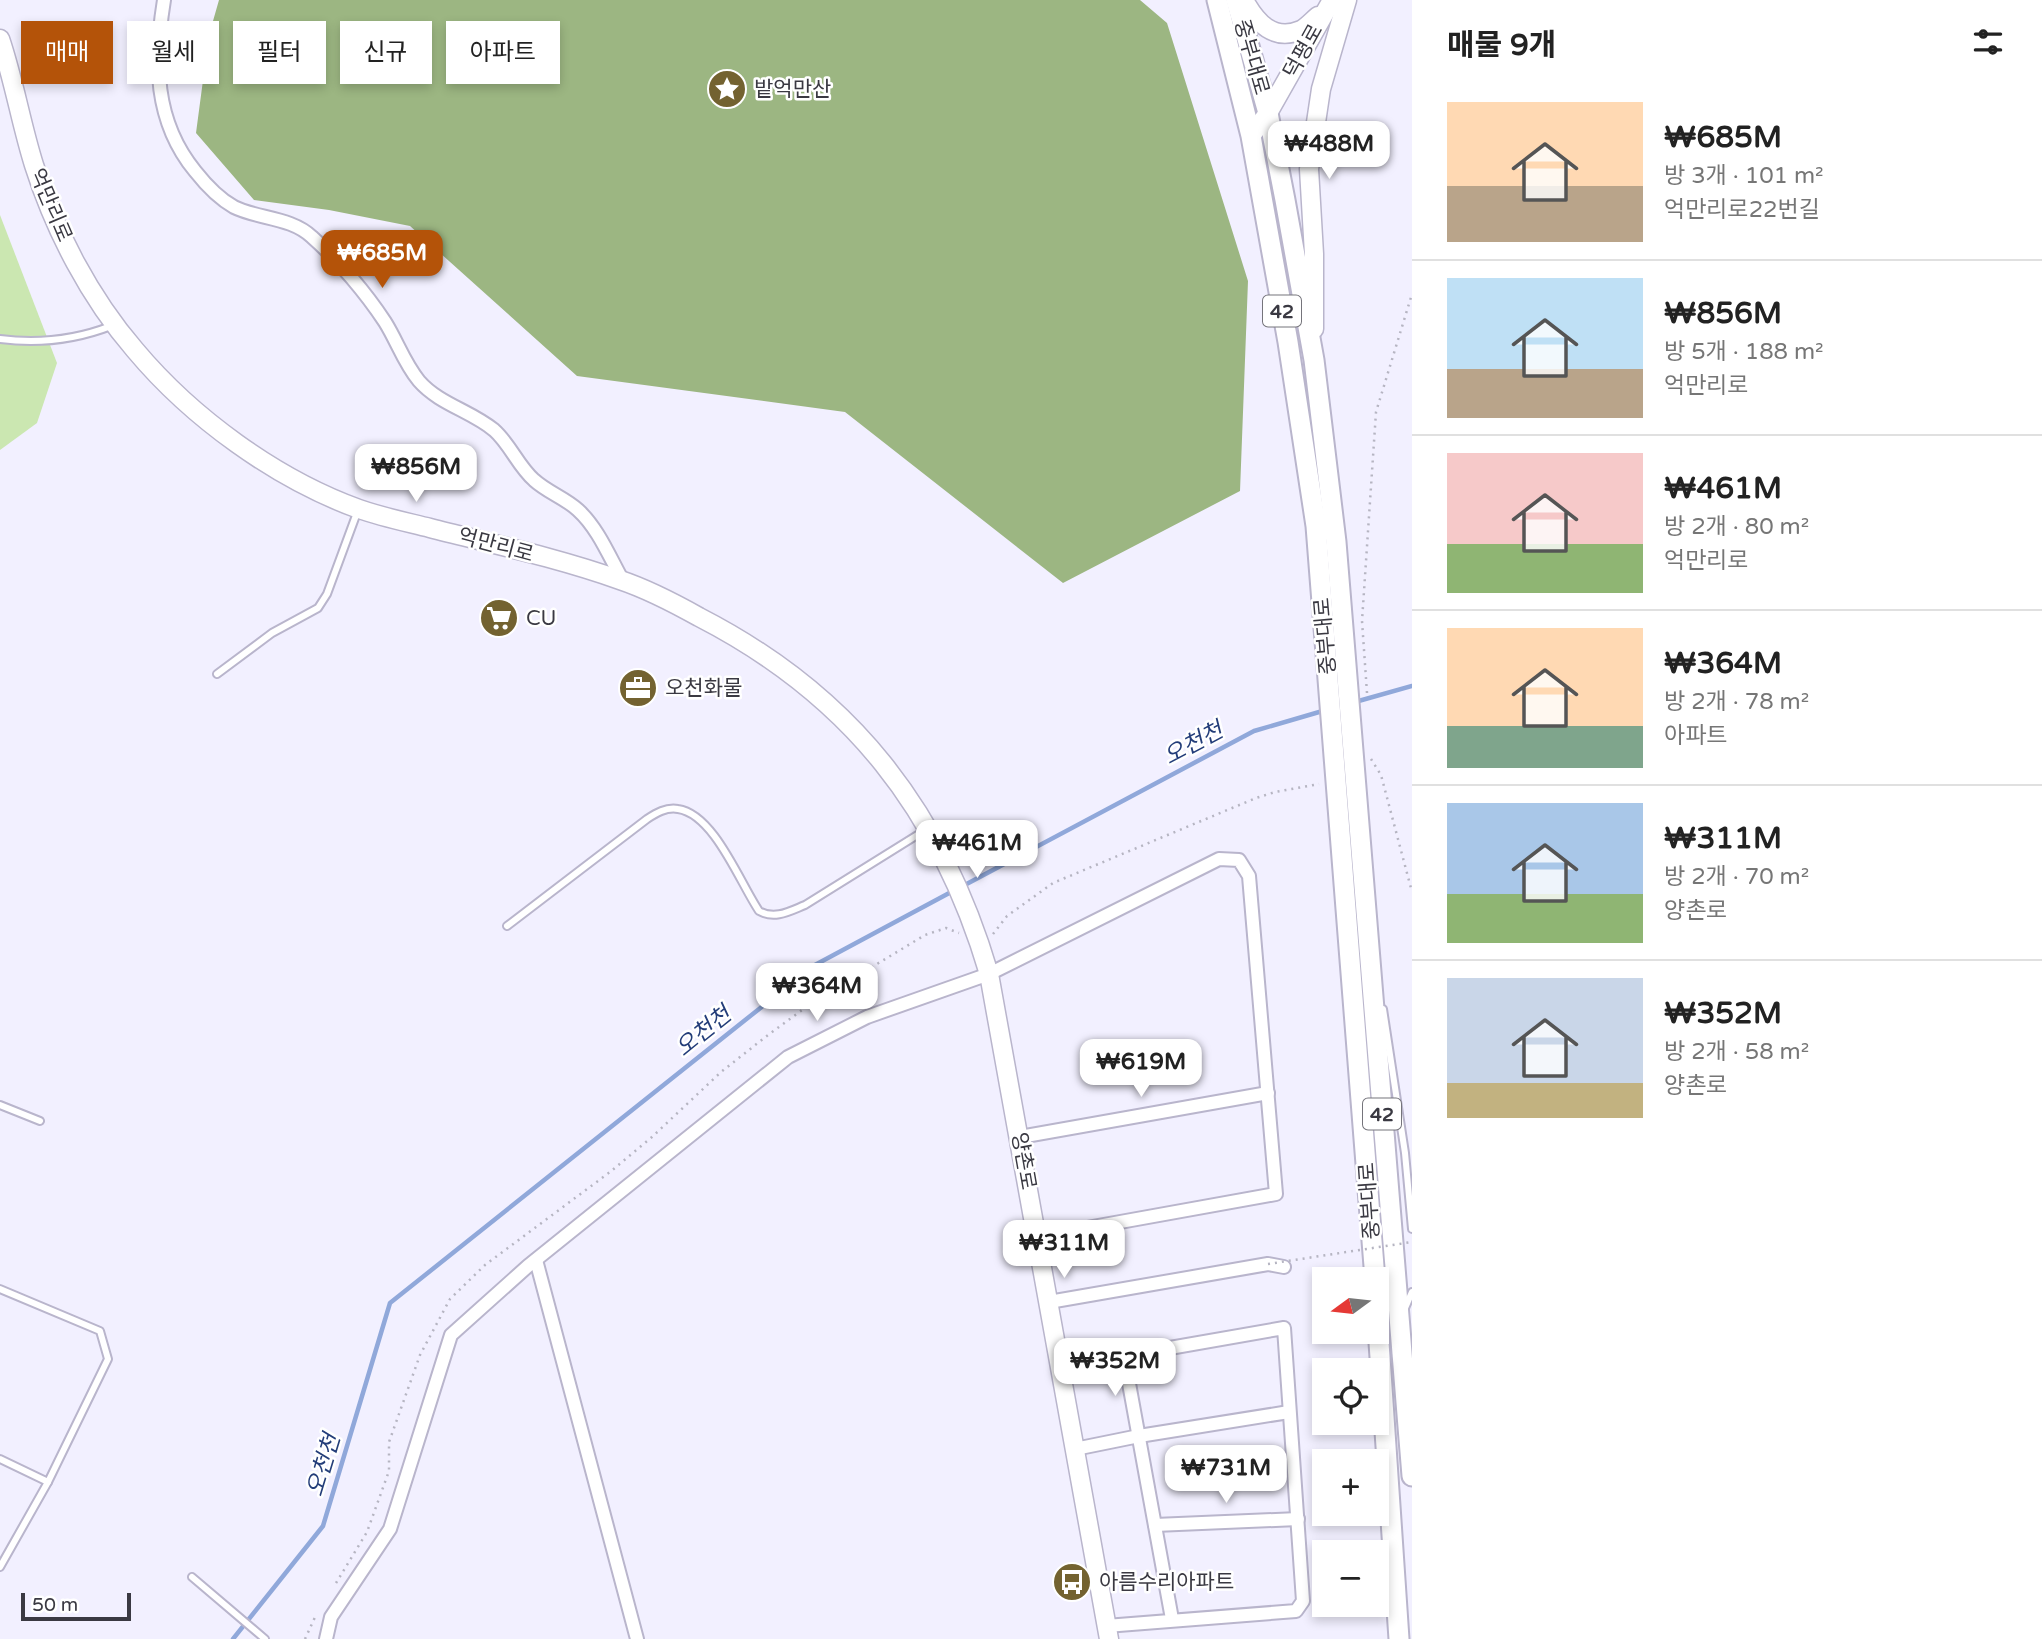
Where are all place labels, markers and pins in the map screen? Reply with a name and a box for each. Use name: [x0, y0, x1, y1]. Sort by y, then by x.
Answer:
place icon: 밭억만산: [706, 68, 748, 110]
place label: 밭억만산: [754, 77, 831, 102]
pin: ₩488M: [1280, 122, 1378, 181]
pin: ₩685M: [333, 230, 431, 290]
pin: ₩856M: [367, 444, 465, 504]
supermarket icon: CU: [478, 597, 520, 639]
place label: CU: [526, 606, 557, 631]
office icon: 오천화물: [617, 667, 659, 709]
place label: 오천화물: [665, 676, 742, 701]
pin: ₩461M: [928, 820, 1026, 880]
pin: ₩364M: [768, 964, 866, 1023]
pin: ₩619M: [1092, 1040, 1190, 1099]
pin: ₩311M: [1015, 1220, 1113, 1280]
pin: ₩352M: [1066, 1338, 1164, 1398]
pin: ₩731M: [1177, 1446, 1275, 1505]
bus stop icon: 아름수리아파트: [1051, 1561, 1093, 1603]
place label: 아름수리아파트: [1099, 1570, 1234, 1595]

